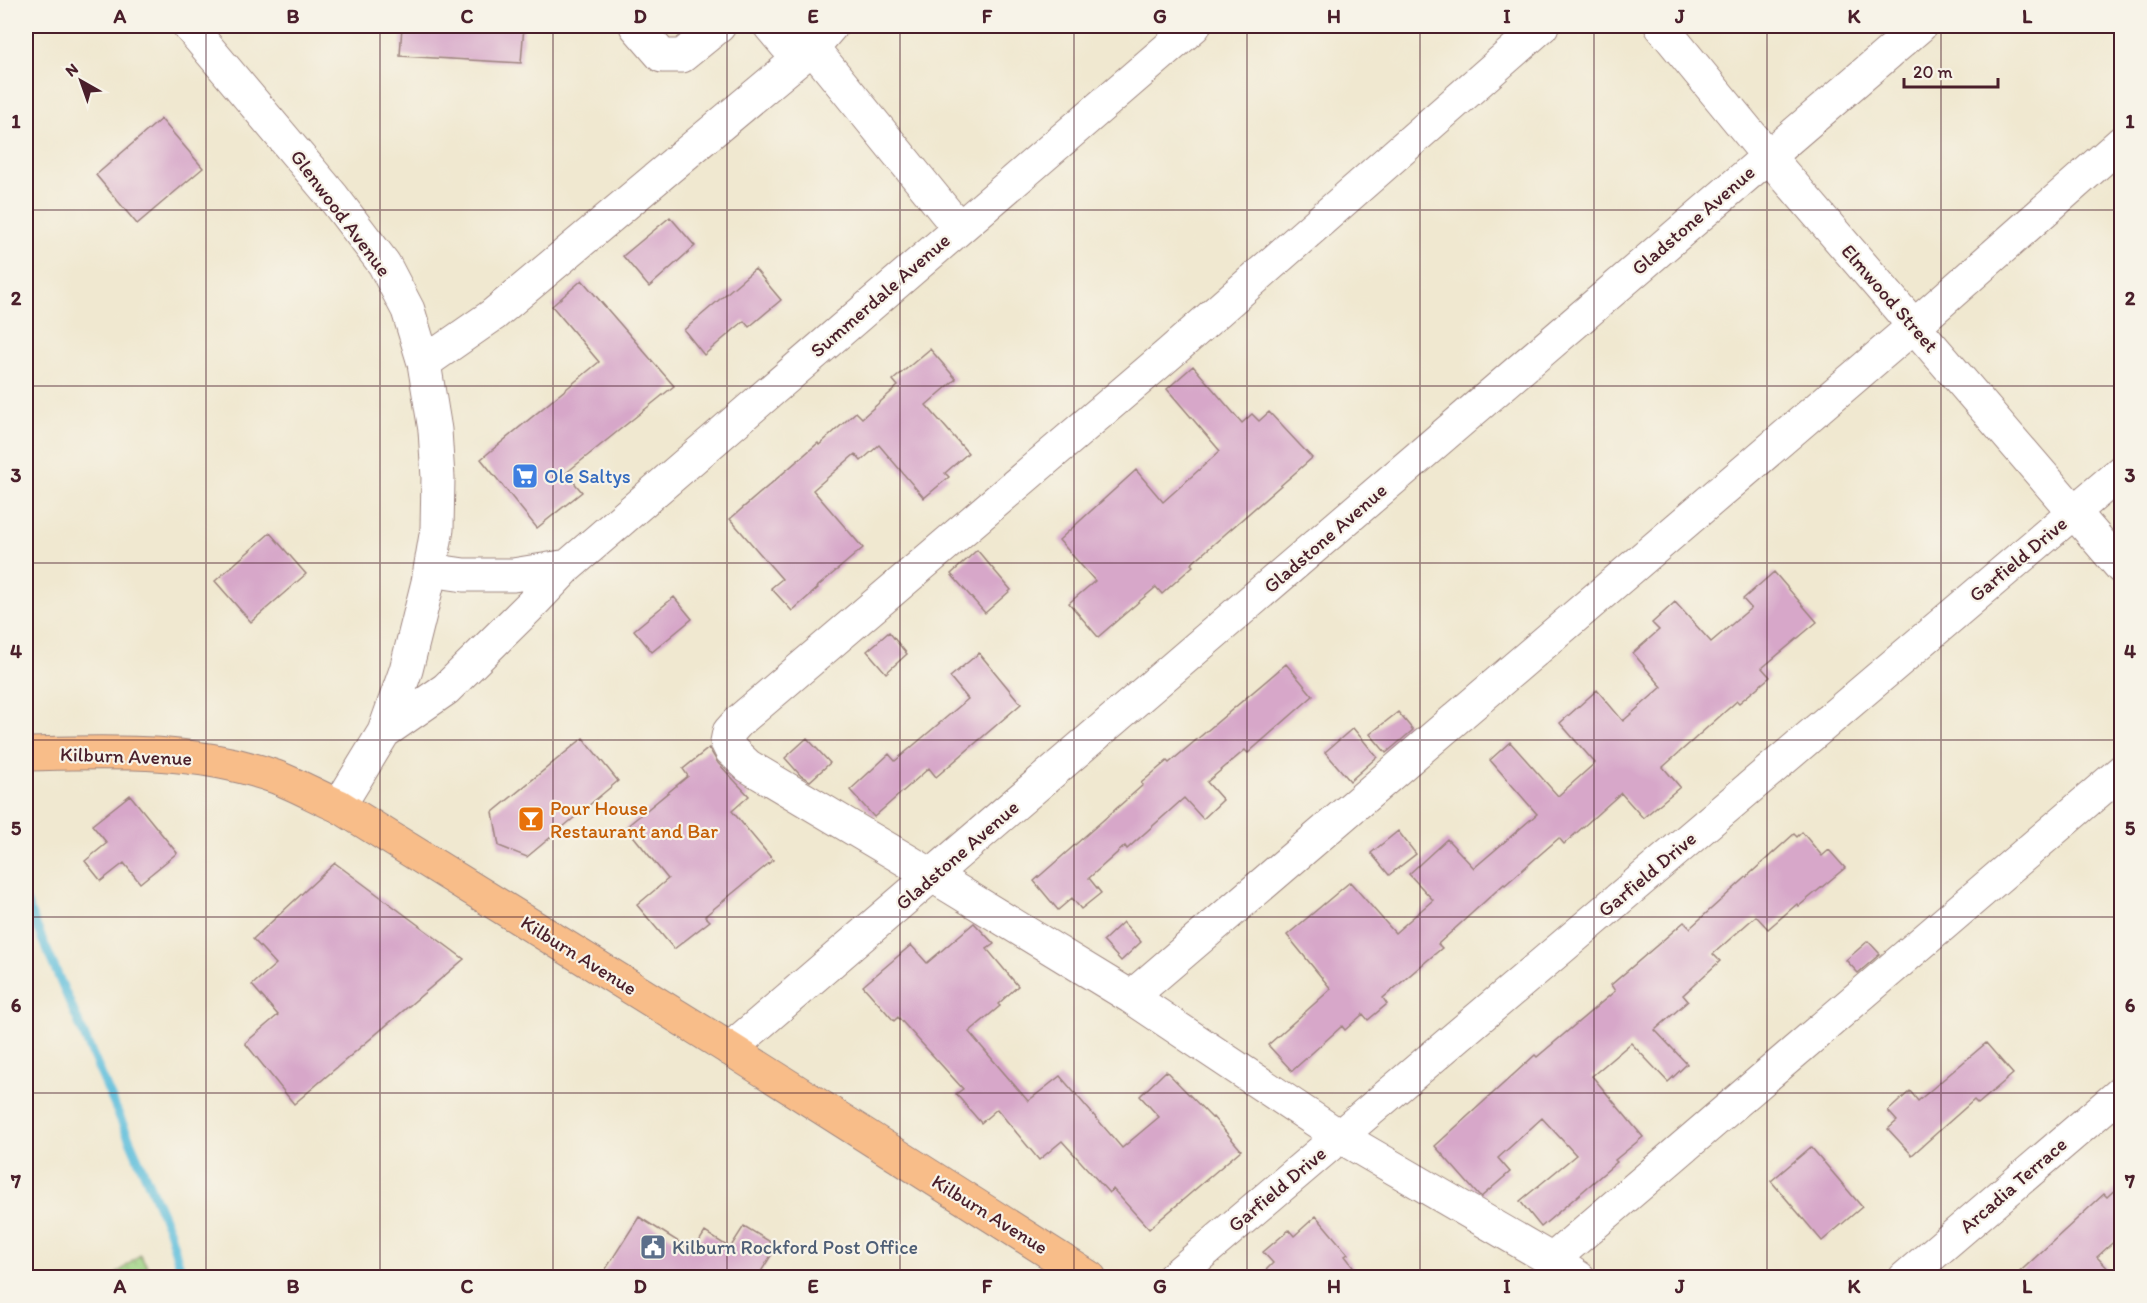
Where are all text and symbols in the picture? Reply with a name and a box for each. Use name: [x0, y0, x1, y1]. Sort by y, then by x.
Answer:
text: A: [113, 4, 127, 28]
text: B: [287, 4, 300, 28]
text: C: [461, 4, 474, 28]
text: D: [633, 4, 647, 28]
text: E: [807, 4, 819, 28]
text: F: [982, 4, 993, 28]
text: G: [1153, 4, 1167, 28]
text: H: [1327, 4, 1341, 28]
text: I: [1503, 4, 1511, 28]
text: J: [1674, 4, 1685, 28]
text: K: [1848, 4, 1862, 28]
text: L: [2022, 4, 2033, 28]
north arrow: [51, 51, 111, 111]
scale bar: [1904, 51, 1998, 89]
text: N: [61, 59, 82, 81]
text: 20 m: [1913, 61, 1953, 83]
text: 1: [11, 109, 21, 133]
text: 1: [2125, 109, 2135, 133]
street label: Glenwood Avenue: [285, 145, 397, 281]
street label: Gladstone Avenue: [1626, 160, 1760, 280]
street label: Summerdale Avenue: [805, 228, 955, 362]
street label: Elmwood Street: [1836, 239, 1944, 357]
text: 2: [11, 286, 22, 310]
text: 2: [2125, 286, 2136, 310]
supermarket icon: Ole Saltys: [510, 461, 540, 491]
text: 3: [11, 463, 22, 487]
text: 3: [2125, 463, 2136, 487]
place label: Ole Saltys: [544, 464, 631, 488]
street label: Gladstone Avenue: [1258, 478, 1392, 598]
street label: Garfield Drive: [1964, 511, 2072, 607]
text: 4: [10, 639, 22, 663]
text: 4: [2124, 639, 2136, 663]
street label: Kilburn Avenue: [60, 742, 192, 770]
street label: Gladstone Avenue: [890, 795, 1024, 915]
place label: Pour House Restaurant and Bar: [550, 796, 718, 843]
bar icon: Pour House Restaurant and Bar: [516, 804, 546, 834]
text: 5: [11, 816, 22, 840]
text: 5: [2125, 816, 2136, 840]
street label: Garfield Drive: [1593, 826, 1701, 922]
street label: Kilburn Avenue: [517, 910, 641, 1000]
text: 6: [11, 993, 22, 1017]
text: 6: [2125, 993, 2136, 1017]
street label: Arcadia Terrace: [1954, 1132, 2072, 1238]
street label: Garfield Drive: [1223, 1141, 1331, 1237]
text: 7: [10, 1169, 21, 1193]
street label: Kilburn Avenue: [928, 1169, 1052, 1259]
text: 7: [2124, 1169, 2135, 1193]
public building icon: Kilburn Rockford Post Office: [638, 1232, 668, 1262]
place label: Kilburn Rockford Post Office: [672, 1235, 918, 1259]
text: A: [113, 1274, 127, 1298]
text: B: [287, 1274, 300, 1298]
text: C: [461, 1274, 474, 1298]
text: D: [633, 1274, 647, 1298]
text: E: [807, 1274, 819, 1298]
text: F: [982, 1274, 993, 1298]
text: G: [1153, 1274, 1167, 1298]
text: H: [1327, 1274, 1341, 1298]
text: I: [1503, 1274, 1511, 1298]
text: J: [1674, 1274, 1685, 1298]
text: K: [1848, 1274, 1862, 1298]
text: L: [2022, 1274, 2033, 1298]

